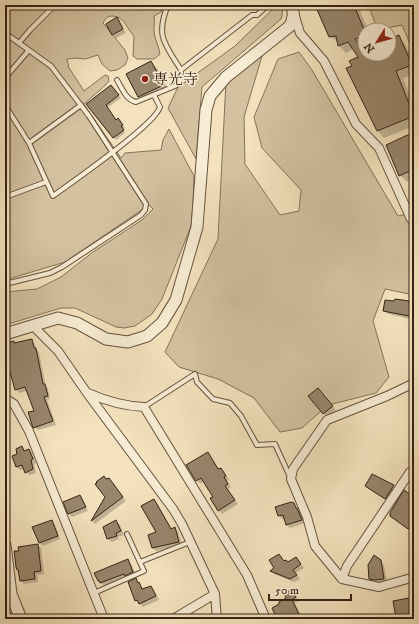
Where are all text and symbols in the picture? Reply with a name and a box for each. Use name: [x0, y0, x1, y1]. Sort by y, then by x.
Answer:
north arrow: [357, 22, 397, 62]
text: N: [362, 40, 378, 55]
place label: 専光寺: [153, 70, 198, 89]
marker: 専光寺: [140, 74, 150, 84]
scale bar: [269, 576, 351, 602]
text: 50 m: [275, 583, 299, 598]

